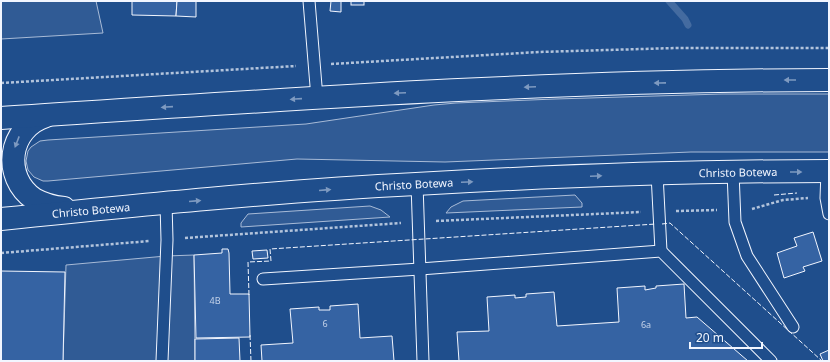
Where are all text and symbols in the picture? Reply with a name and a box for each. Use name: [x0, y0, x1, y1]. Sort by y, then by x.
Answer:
one-way arrow: [783, 77, 796, 83]
one-way arrow: [653, 80, 666, 86]
one-way arrow: [524, 83, 536, 90]
one-way arrow: [394, 90, 406, 97]
one-way arrow: [290, 96, 302, 103]
one-way arrow: [161, 104, 173, 111]
one-way arrow: [14, 136, 20, 148]
street label: Christo Botewa: [699, 164, 777, 180]
one-way arrow: [790, 169, 803, 175]
one-way arrow: [590, 173, 603, 179]
street label: Christo Botewa: [374, 174, 454, 194]
one-way arrow: [461, 178, 473, 185]
one-way arrow: [319, 187, 331, 194]
one-way arrow: [189, 197, 201, 204]
street label: Christo Botewa: [51, 199, 131, 221]
house number: 4B: [210, 294, 221, 307]
house number: 6: [322, 317, 328, 330]
house number: 6a: [641, 318, 651, 331]
scale bar: [690, 324, 762, 350]
text: 20 m: [696, 329, 724, 346]

